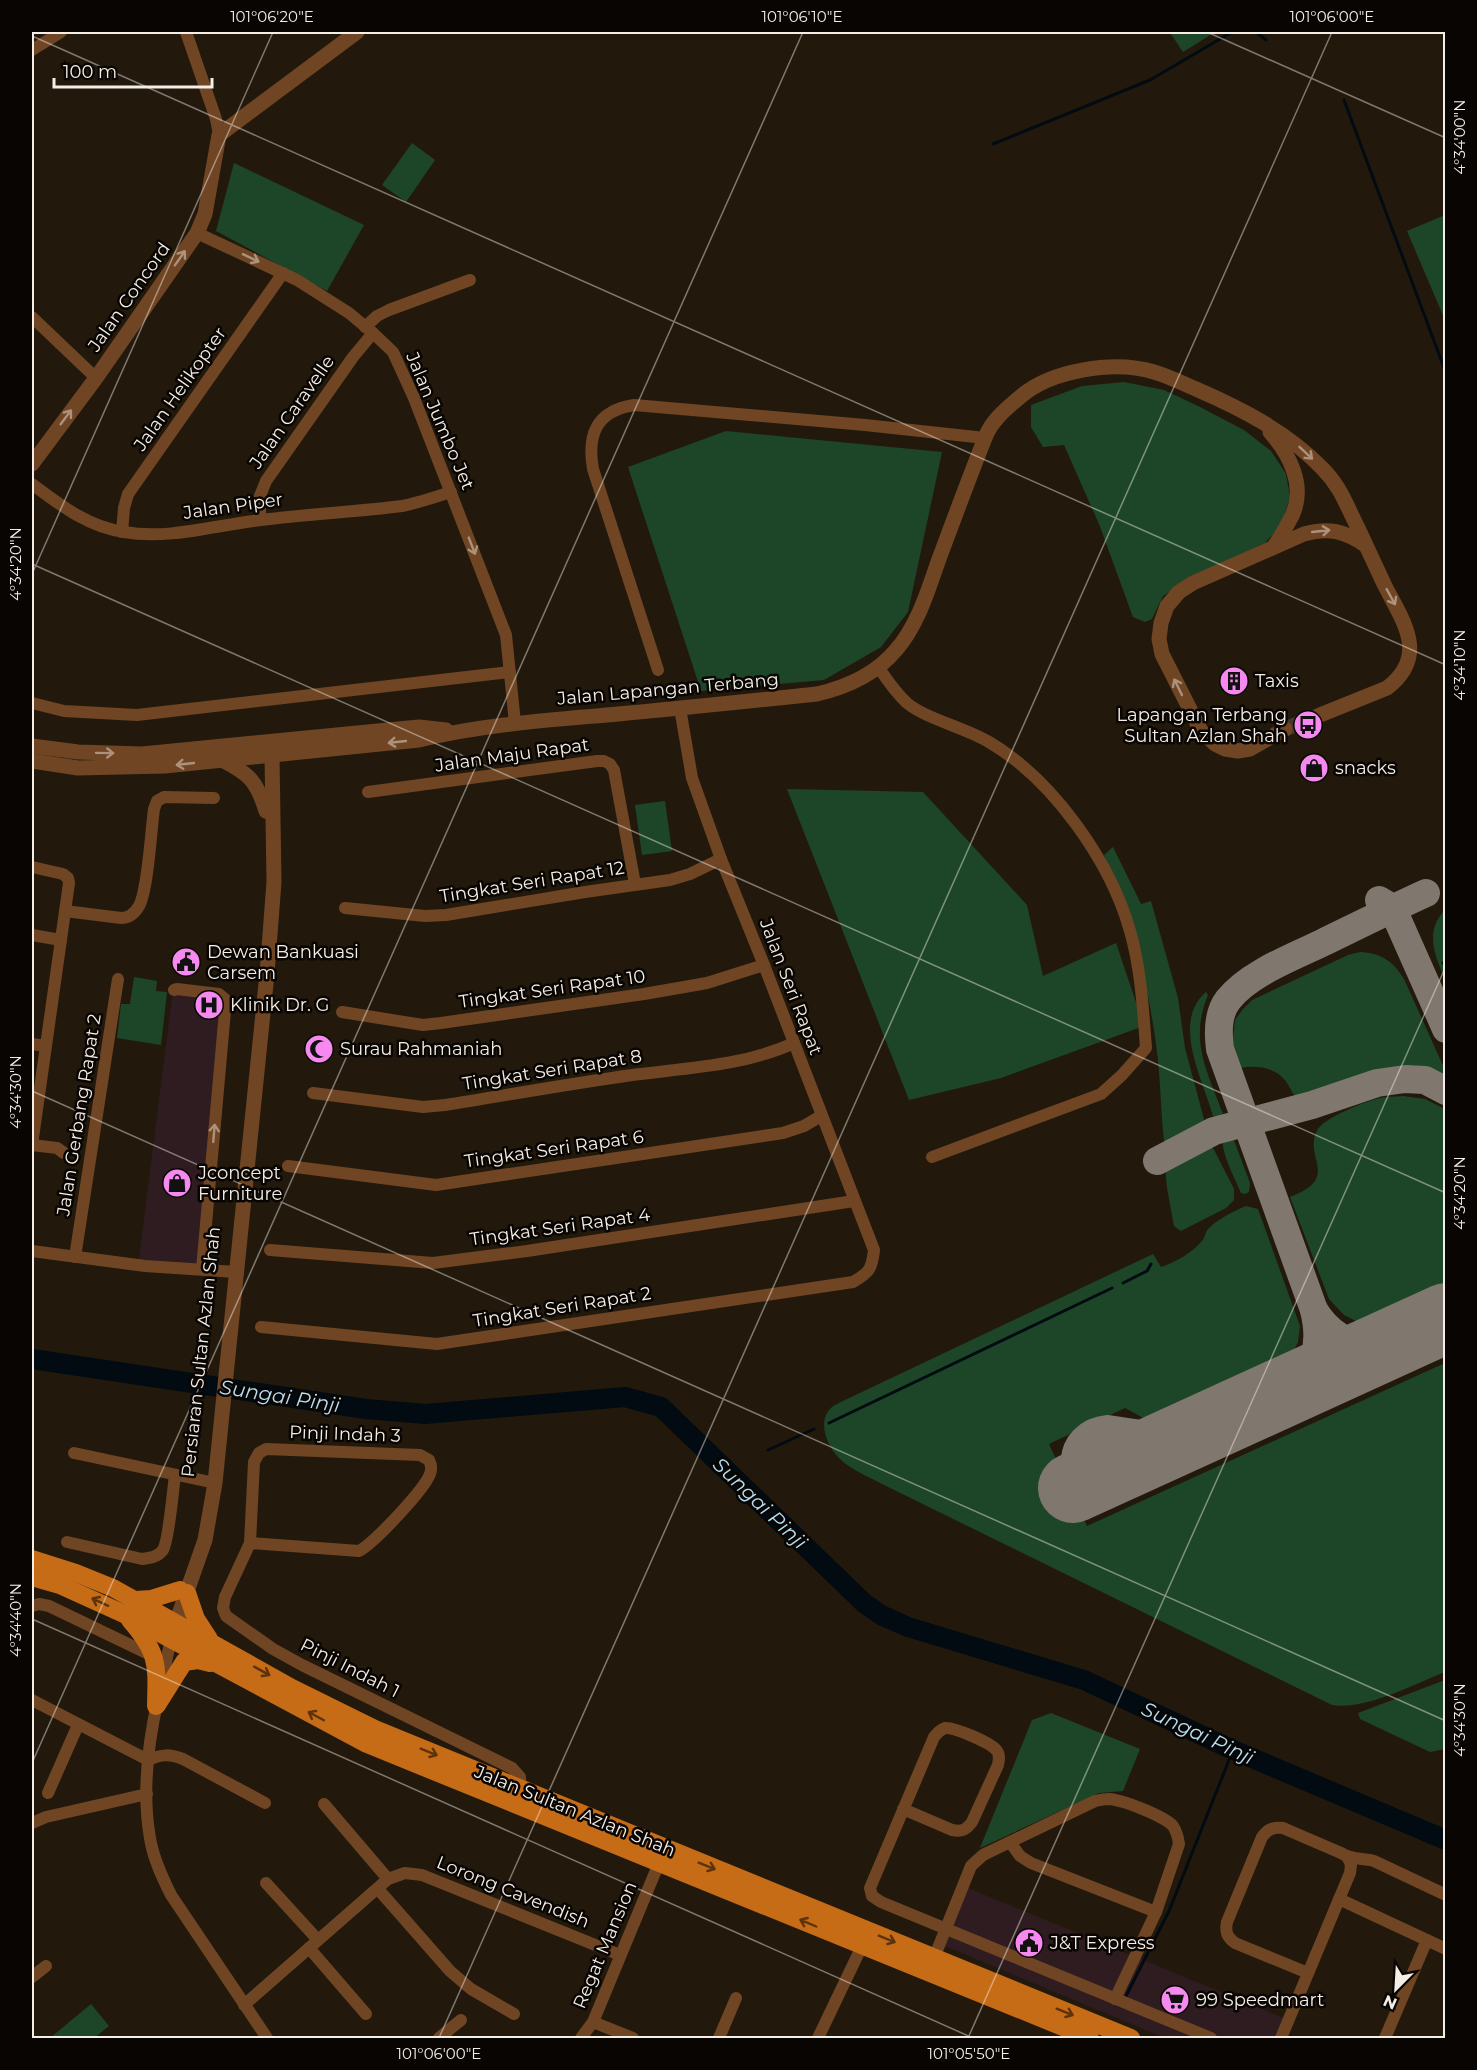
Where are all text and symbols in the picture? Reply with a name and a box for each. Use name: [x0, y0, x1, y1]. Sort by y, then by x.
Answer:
text: 101°06'20"E: [230, 7, 314, 26]
text: 101°06'10"E: [762, 7, 842, 26]
text: 101°06'00"E: [1290, 7, 1374, 26]
scale bar: [54, 51, 212, 89]
text: 100 m: [63, 61, 117, 83]
text: 4°34'00"N: [1450, 100, 1469, 174]
street label: Jalan Concord: [83, 238, 175, 357]
one-way arrow: [174, 250, 186, 267]
one-way arrow: [241, 252, 259, 264]
street label: Jalan Helikopter: [129, 323, 231, 456]
street label: Jalan Jumbo Jet: [401, 348, 479, 493]
street label: Jalan Caravelle: [244, 351, 339, 474]
one-way arrow: [60, 409, 73, 425]
one-way arrow: [1299, 446, 1314, 460]
street label: Jalan Piper: [181, 488, 284, 524]
one-way arrow: [1310, 525, 1330, 536]
text: 4°34'20"N: [6, 527, 25, 601]
one-way arrow: [467, 537, 478, 555]
one-way arrow: [1385, 588, 1397, 605]
text: 4°34'10"N: [1450, 630, 1469, 700]
building icon: Taxis: [1218, 665, 1250, 697]
street label: Jalan Lapangan Terbang: [555, 668, 780, 710]
place label: Taxis: [1255, 670, 1299, 692]
one-way arrow: [1172, 679, 1184, 697]
place label: Lapangan Terbang Sultan Azlan Shah: [1116, 704, 1287, 747]
bus stop icon: Lapangan Terbang Sultan Azlan Shah: [1292, 709, 1324, 741]
street label: Jalan Maju Rapat: [433, 733, 590, 777]
one-way arrow: [388, 737, 408, 748]
one-way arrow: [94, 747, 114, 759]
shop icon: snacks: [1298, 752, 1330, 784]
place label: snacks: [1335, 757, 1396, 779]
one-way arrow: [175, 759, 195, 770]
street label: Tingkat Seri Rapat 12: [438, 857, 626, 907]
street label: Jalan Seri Rapat: [755, 915, 827, 1058]
place label: Dewan Bankuasi Carsem: [207, 941, 359, 984]
public building icon: Dewan Bankuasi Carsem: [170, 946, 202, 978]
street label: Tingkat Seri Rapat 10: [457, 965, 647, 1013]
hospital icon: Klinik Dr. G: [193, 989, 225, 1021]
place label: Klinik Dr. G: [230, 994, 329, 1016]
street label: Jalan Gerbang Rapat 2: [52, 1012, 106, 1219]
mosque icon: Surau Rahmaniah: [303, 1033, 335, 1065]
place label: Surau Rahmaniah: [340, 1038, 502, 1060]
street label: Tingkat Seri Rapat 8: [461, 1045, 643, 1095]
text: 4°34'30"N: [6, 1055, 25, 1129]
one-way arrow: [209, 1124, 220, 1144]
street label: Tingkat Seri Rapat 6: [463, 1126, 645, 1172]
text: 4°34'20"N: [1450, 1156, 1469, 1230]
place label: Jconcept Furniture: [197, 1162, 282, 1205]
shop icon: Jconcept Furniture: [161, 1167, 193, 1199]
street label: Tingkat Seri Rapat 4: [468, 1203, 652, 1251]
street label: Persiaran Sultan Azlan Shah: [177, 1226, 225, 1478]
street label: Tingkat Seri Rapat 2: [471, 1282, 653, 1332]
water label: Sungai Pinji: [218, 1375, 342, 1417]
street label: Pinji Indah 3: [289, 1421, 401, 1447]
water label: Sungai Pinji: [708, 1452, 812, 1554]
text: 4°34'40"N: [6, 1583, 25, 1657]
one-way arrow: [91, 1596, 109, 1608]
street label: Pinji Indah 1: [297, 1634, 403, 1702]
one-way arrow: [253, 1665, 270, 1677]
text: 4°34'30"N: [1450, 1683, 1469, 1757]
water label: Sungai Pinji: [1138, 1696, 1259, 1770]
one-way arrow: [307, 1710, 325, 1721]
one-way arrow: [420, 1747, 438, 1758]
street label: Jalan Sultan Azlan Shah: [470, 1760, 679, 1861]
street label: Lorong Cavendish: [433, 1851, 593, 1933]
one-way arrow: [697, 1861, 715, 1872]
street label: Regat Mansion: [568, 1878, 642, 2012]
one-way arrow: [799, 1917, 818, 1928]
public building icon: J&T Express: [1013, 1927, 1045, 1959]
place label: J&T Express: [1049, 1932, 1155, 1954]
one-way arrow: [878, 1934, 896, 1945]
north arrow: [1366, 1959, 1426, 2019]
supermarket icon: 99 Speedmart: [1159, 1984, 1191, 2016]
place label: 99 Speedmart: [1196, 1989, 1324, 2011]
text: N: [1380, 1991, 1400, 2014]
one-way arrow: [1056, 2007, 1074, 2018]
text: 101°06'00"E: [397, 2044, 481, 2063]
text: 101°05'50"E: [928, 2044, 1010, 2063]

